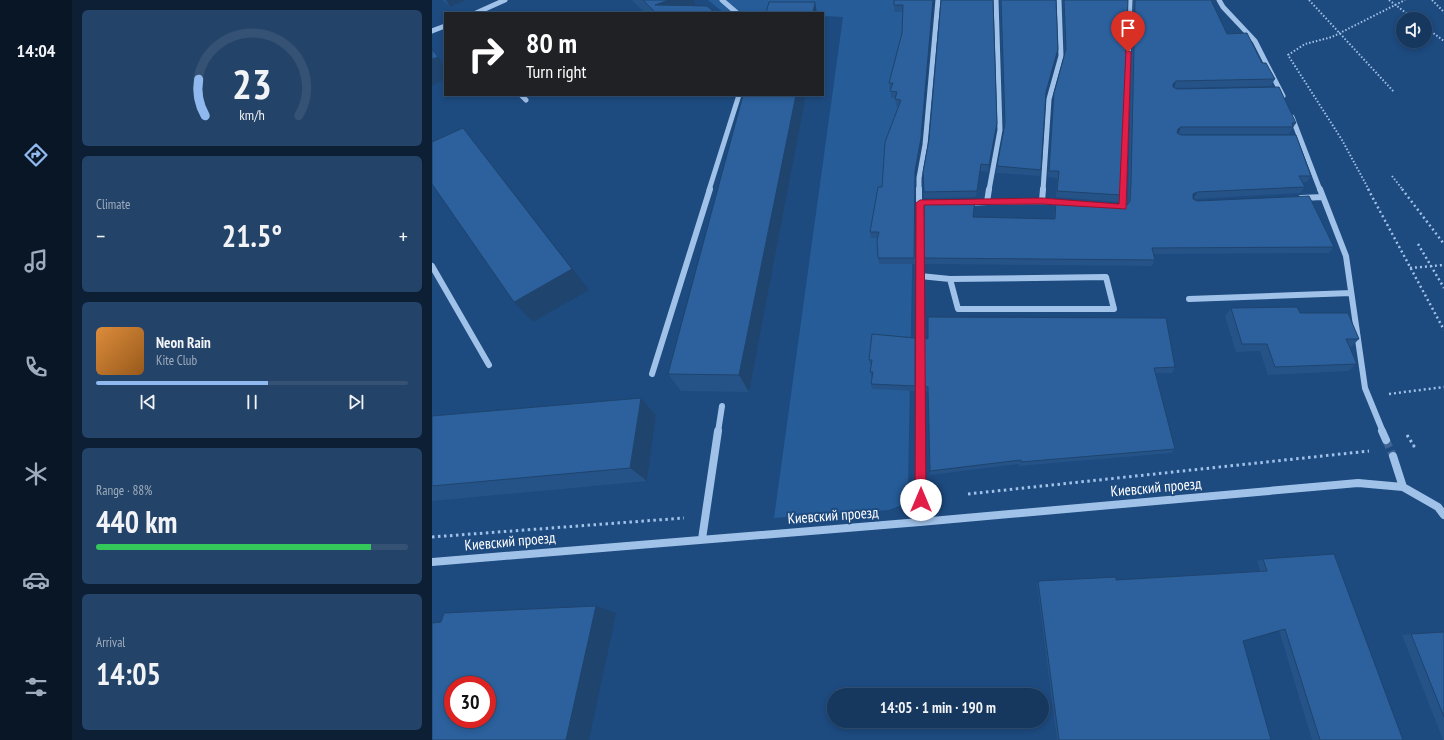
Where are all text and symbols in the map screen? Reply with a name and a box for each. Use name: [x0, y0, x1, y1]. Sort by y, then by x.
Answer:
pin: [1111, 11, 1145, 52]
map controls: [1396, 12, 1432, 48]
button: sound: [1396, 12, 1432, 48]
icon: arrive: [1117, 17, 1139, 39]
text: 80 m: [526, 24, 577, 61]
icon: right: [460, 28, 512, 80]
text: 14:04: [17, 39, 55, 62]
text: 23: [232, 57, 272, 110]
text: Turn right: [526, 60, 586, 83]
text: km/h: [239, 105, 265, 124]
icon: directions: [22, 141, 50, 169]
text: Climate: [96, 196, 130, 213]
text: 21.5°: [222, 216, 282, 255]
text: −: [96, 222, 105, 250]
text: +: [399, 222, 408, 250]
icon: music: [22, 247, 50, 275]
text: Neon Rain: [156, 333, 211, 352]
text: Kite Club: [156, 352, 197, 369]
icon: phone: [22, 353, 50, 381]
icon: previous: [137, 391, 159, 413]
icon: pause: [241, 391, 263, 413]
icon: next: [345, 391, 367, 413]
icon: climate: [22, 460, 50, 488]
street label: Киевский проезд: [1110, 474, 1203, 500]
position arrow: [900, 479, 942, 521]
text: Range · 88%: [96, 482, 152, 499]
text: 440 km: [96, 502, 177, 541]
street label: Киевский проезд: [787, 502, 880, 528]
street label: Киевский проезд: [464, 528, 557, 554]
icon: car: [22, 566, 50, 594]
text: Arrival: [96, 634, 125, 651]
text: 14:05: [96, 654, 161, 693]
icon: filters: [22, 673, 50, 701]
speed limit sign: 30: [444, 676, 496, 728]
text: 14:05 · 1 min · 190 m: [880, 698, 996, 717]

